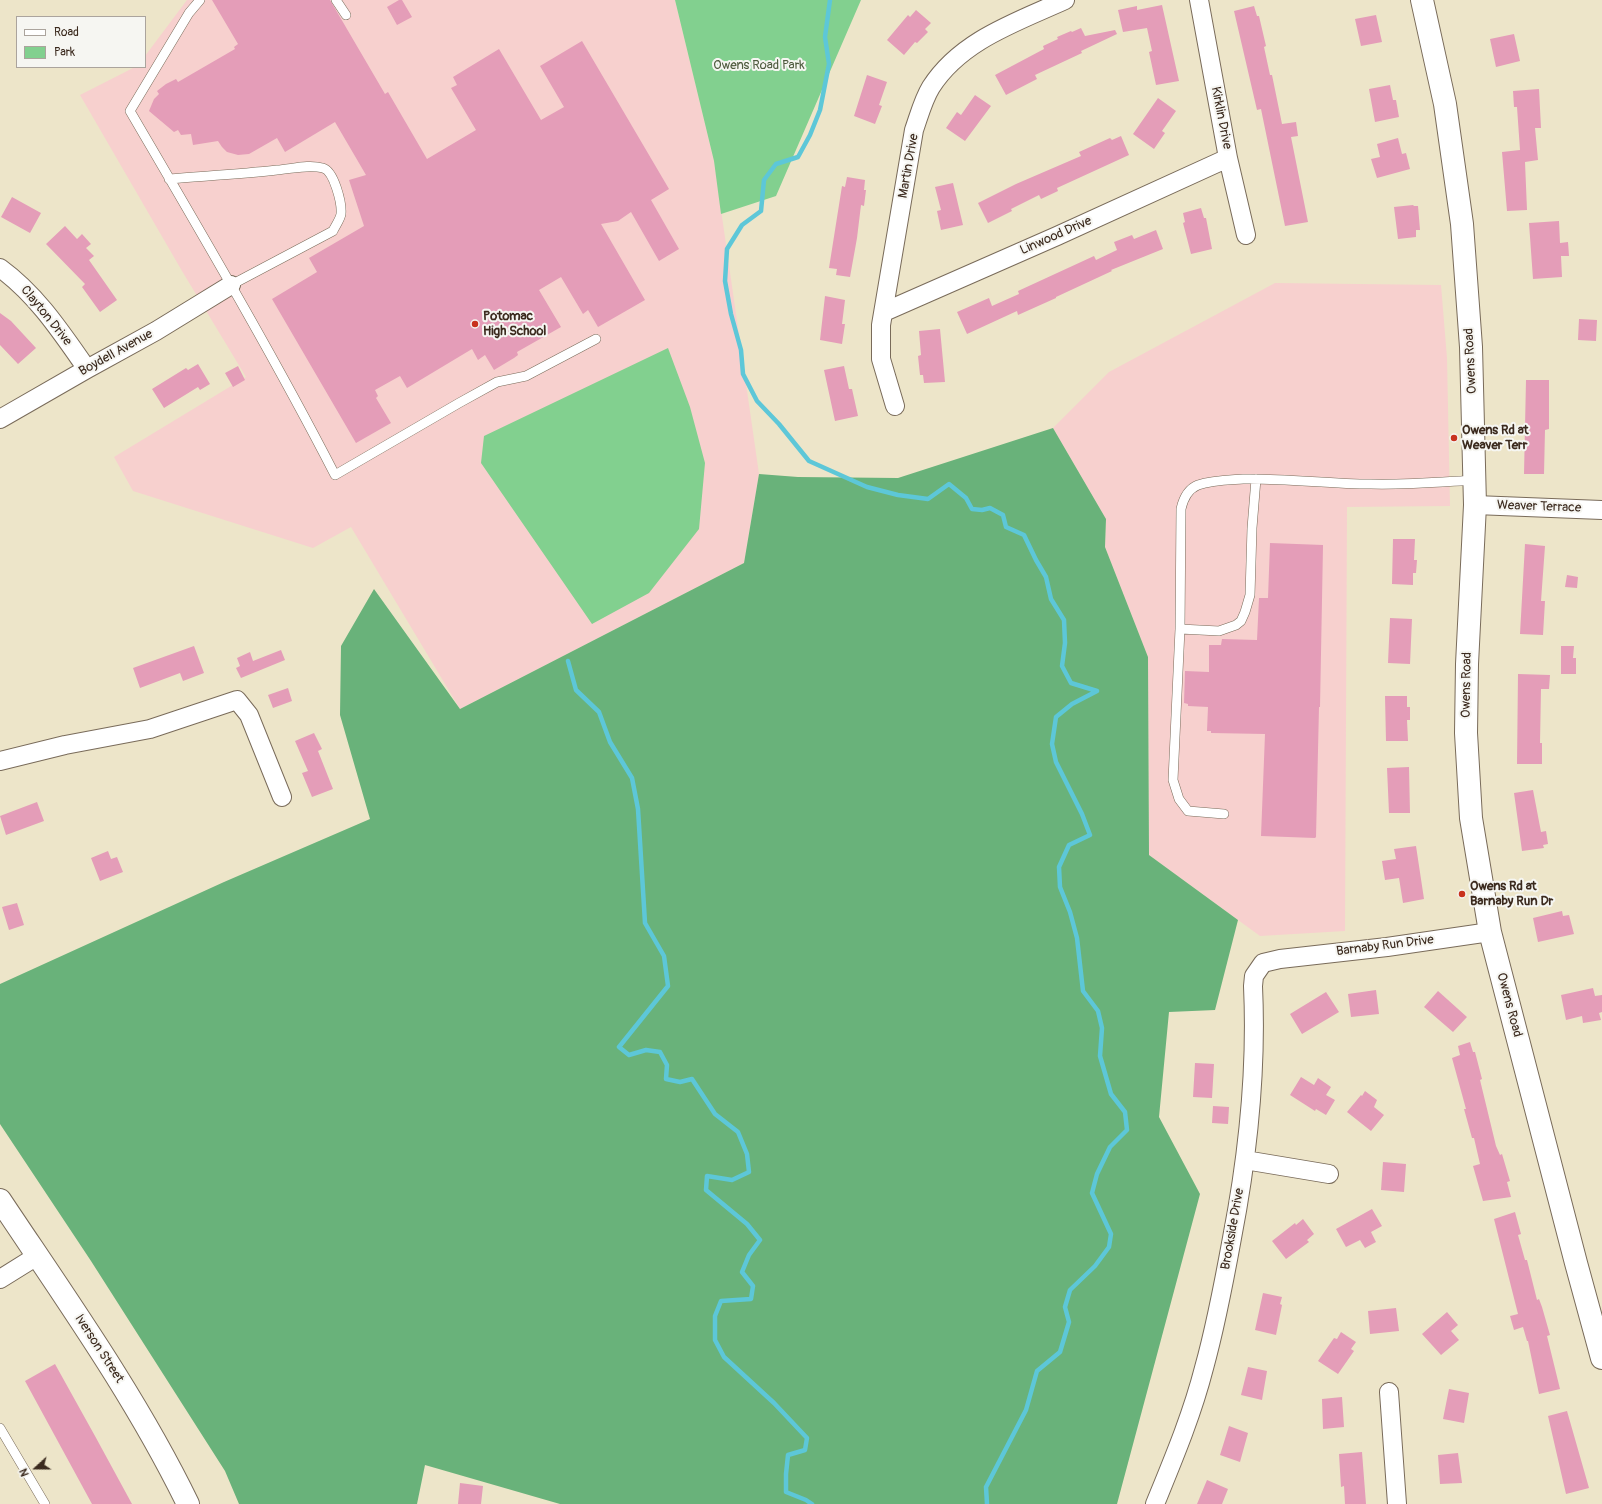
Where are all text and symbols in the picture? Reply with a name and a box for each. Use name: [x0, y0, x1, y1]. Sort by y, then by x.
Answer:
legend: [16, 16, 146, 68]
text: Road: [54, 25, 79, 40]
text: Park: [54, 45, 75, 60]
park label: Owens Road Park: [713, 58, 805, 74]
street label: Kirklin Drive: [1207, 85, 1235, 151]
street label: Martin Drive: [896, 132, 922, 200]
street label: Linwood Drive: [1018, 213, 1094, 259]
street label: Clayton Drive: [17, 283, 75, 349]
place label: Potomac High School: [483, 309, 546, 340]
marker: Potomac High School: [470, 319, 480, 329]
street label: Boydell Avenue: [76, 326, 156, 380]
street label: Owens Road: [1461, 328, 1481, 394]
place label: Owens Rd at Weaver Terr: [1462, 423, 1529, 454]
marker: Owens Rd at Weaver Terr: [1449, 433, 1459, 443]
street label: Weaver Terrace: [1497, 498, 1581, 516]
street label: Owens Road: [1459, 652, 1475, 718]
place label: Owens Rd at Barnaby Run Dr: [1470, 879, 1553, 910]
marker: Owens Rd at Barnaby Run Dr: [1457, 889, 1467, 899]
street label: Barnaby Run Drive: [1335, 932, 1435, 960]
street label: Owens Road: [1493, 971, 1525, 1039]
street label: Brookside Drive: [1218, 1187, 1248, 1271]
street label: Iverson Street: [71, 1312, 127, 1386]
north arrow: [16, 1448, 56, 1488]
text: N: [17, 1467, 32, 1478]

